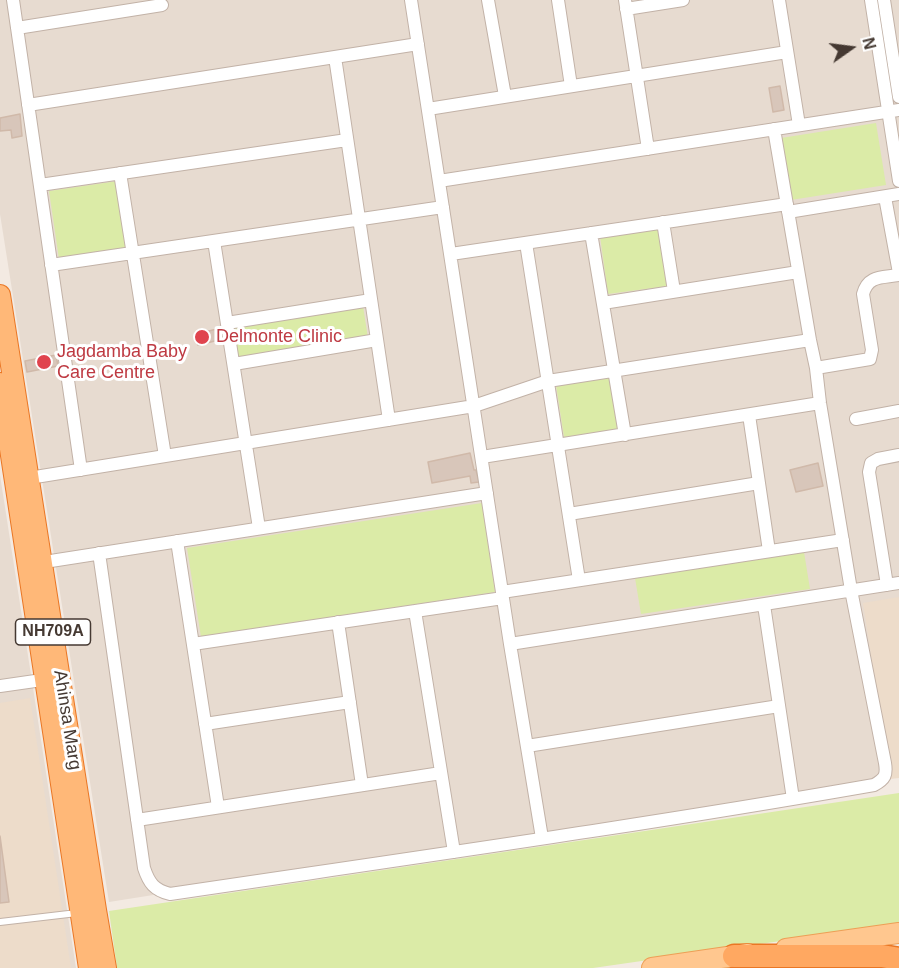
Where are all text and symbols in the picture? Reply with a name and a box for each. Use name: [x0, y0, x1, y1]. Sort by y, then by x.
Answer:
north arrow: [821, 18, 881, 78]
text: N: [859, 36, 879, 51]
place label: Delmonte Clinic: [216, 326, 342, 348]
marker: Delmonte Clinic: [193, 328, 211, 346]
place label: Jagdamba Baby Care Centre: [57, 341, 187, 384]
marker: Jagdamba Baby Care Centre: [35, 353, 53, 371]
road number: NH709A: [16, 619, 90, 645]
street label: Ahinsa Marg: [48, 668, 86, 772]

